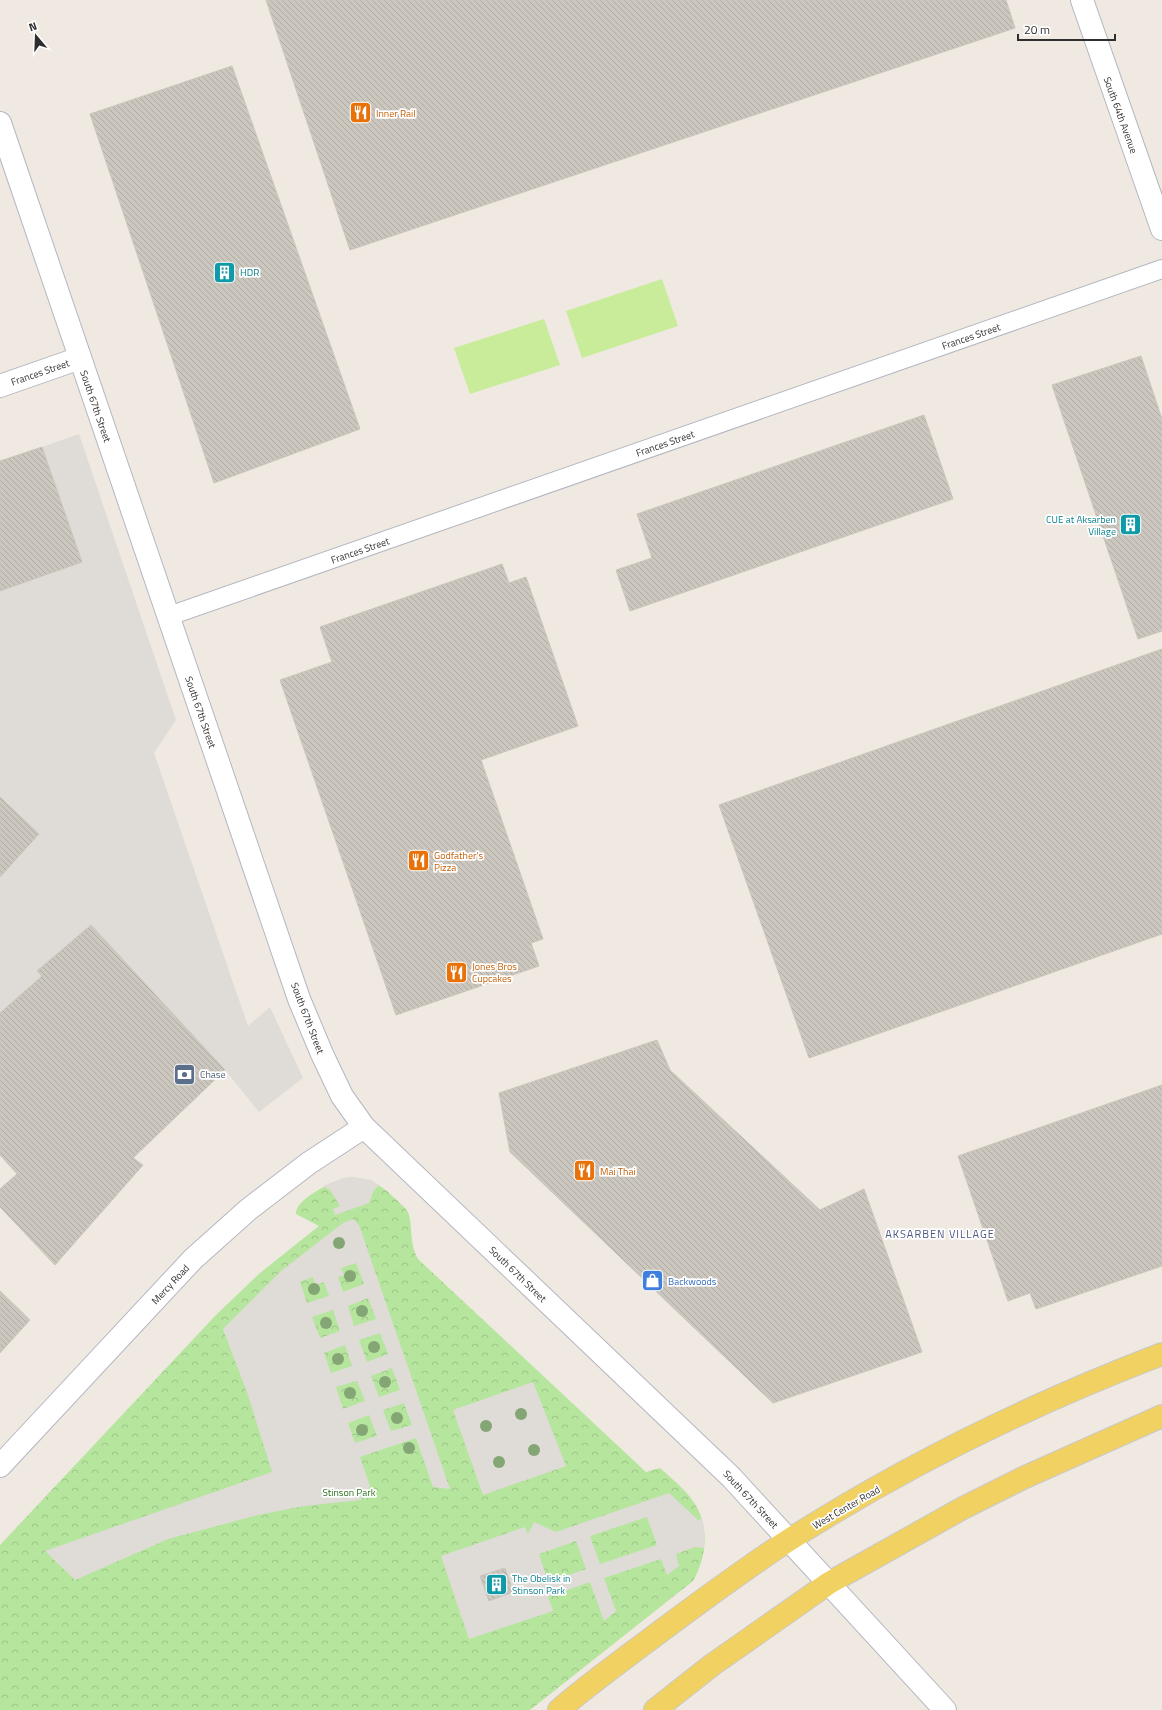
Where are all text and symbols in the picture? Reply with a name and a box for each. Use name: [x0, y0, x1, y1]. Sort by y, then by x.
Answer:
north arrow: [16, 16, 56, 56]
scale bar: [1018, 16, 1115, 42]
text: N: [27, 18, 39, 35]
text: 20 m: [1024, 20, 1050, 39]
street label: South 64th Avenue: [1100, 75, 1141, 156]
restaurant icon: Inner Rail: [348, 100, 374, 126]
place label: Inner Rail: [376, 106, 416, 121]
building icon: HDR: [211, 259, 237, 285]
place label: HDR: [240, 265, 259, 280]
street label: Frances Street: [940, 319, 1003, 353]
street label: Frances Street: [9, 355, 72, 389]
street label: South 67th Street: [76, 368, 115, 445]
street label: Frances Street: [634, 426, 697, 460]
place label: CUE at Aksarben Village: [1046, 512, 1116, 539]
building icon: CUE at Aksarben Village: [1118, 512, 1144, 538]
street label: Frances Street: [329, 533, 392, 567]
street label: South 67th Street: [181, 674, 220, 751]
restaurant icon: Godfather's Pizza: [406, 848, 432, 874]
place label: Godfather's Pizza: [434, 848, 483, 875]
restaurant icon: Jones Bros Cupcakes: [444, 959, 470, 985]
place label: Jones Bros Cupcakes: [472, 959, 517, 986]
street label: South 67th Street: [287, 980, 328, 1056]
bank icon: Chase: [172, 1061, 198, 1087]
place label: Chase: [200, 1067, 226, 1082]
restaurant icon: Mai Thai: [572, 1158, 598, 1184]
place label: Mai Thai: [600, 1164, 636, 1179]
district label: AKSARBEN VILLAGE: [885, 1226, 995, 1242]
street label: South 67th Street: [485, 1243, 550, 1306]
street label: Mercy Road: [148, 1261, 193, 1308]
shop icon: Backwoods: [640, 1268, 666, 1294]
place label: Backwoods: [668, 1274, 717, 1289]
street label: South 67th Street: [720, 1467, 782, 1532]
street label: West Center Road: [810, 1482, 883, 1533]
park label: Stinson Park: [322, 1485, 376, 1500]
building icon: The Obelisk in Stinson Park: [484, 1571, 510, 1597]
place label: The Obelisk in Stinson Park: [512, 1571, 571, 1598]

